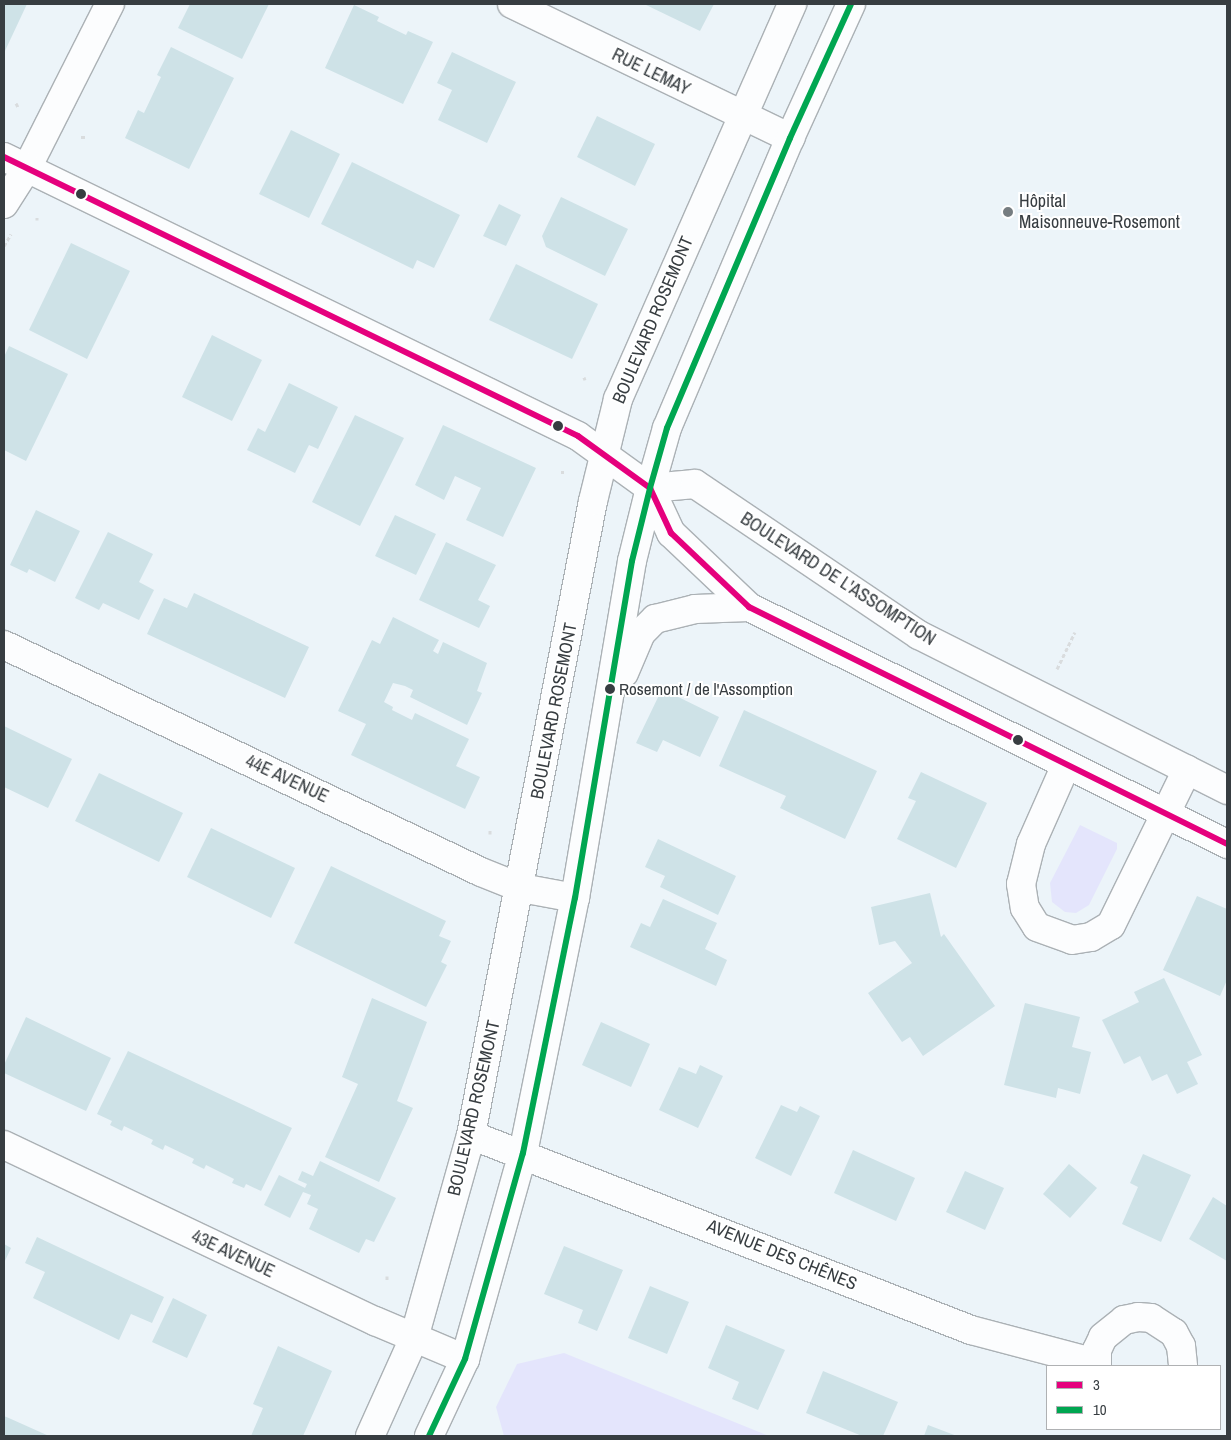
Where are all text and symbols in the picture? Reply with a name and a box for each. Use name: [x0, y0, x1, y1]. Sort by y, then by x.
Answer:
street label: RUE LEMAY: [608, 44, 694, 100]
unlabelled marker: [76, 189, 86, 199]
place label: Hôpital Maisonneuve-Rosemont: [1019, 191, 1180, 233]
marker: Hôpital Maisonneuve-Rosemont: [1001, 205, 1015, 219]
street label: BOULEVARD ROSEMONT: [608, 233, 698, 407]
unlabelled marker: [553, 421, 563, 431]
street label: BOULEVARD DE L'ASSOMPTION: [736, 508, 940, 650]
street label: BOULEVARD ROSEMONT: [526, 621, 582, 801]
place label: Rosemont / de l'Assomption: [619, 679, 793, 699]
marker: Rosemont / de l'Assomption: [605, 684, 615, 694]
unlabelled marker: [1013, 735, 1023, 745]
street label: 44E AVENUE: [242, 750, 332, 808]
street label: BOULEVARD ROSEMONT: [443, 1018, 505, 1198]
street label: AVENUE DES CHÊNES: [704, 1215, 860, 1295]
street label: 43E AVENUE: [188, 1225, 278, 1283]
legend: [1046, 1365, 1221, 1430]
text: 3: [1093, 1374, 1100, 1395]
text: 10: [1093, 1399, 1107, 1420]

